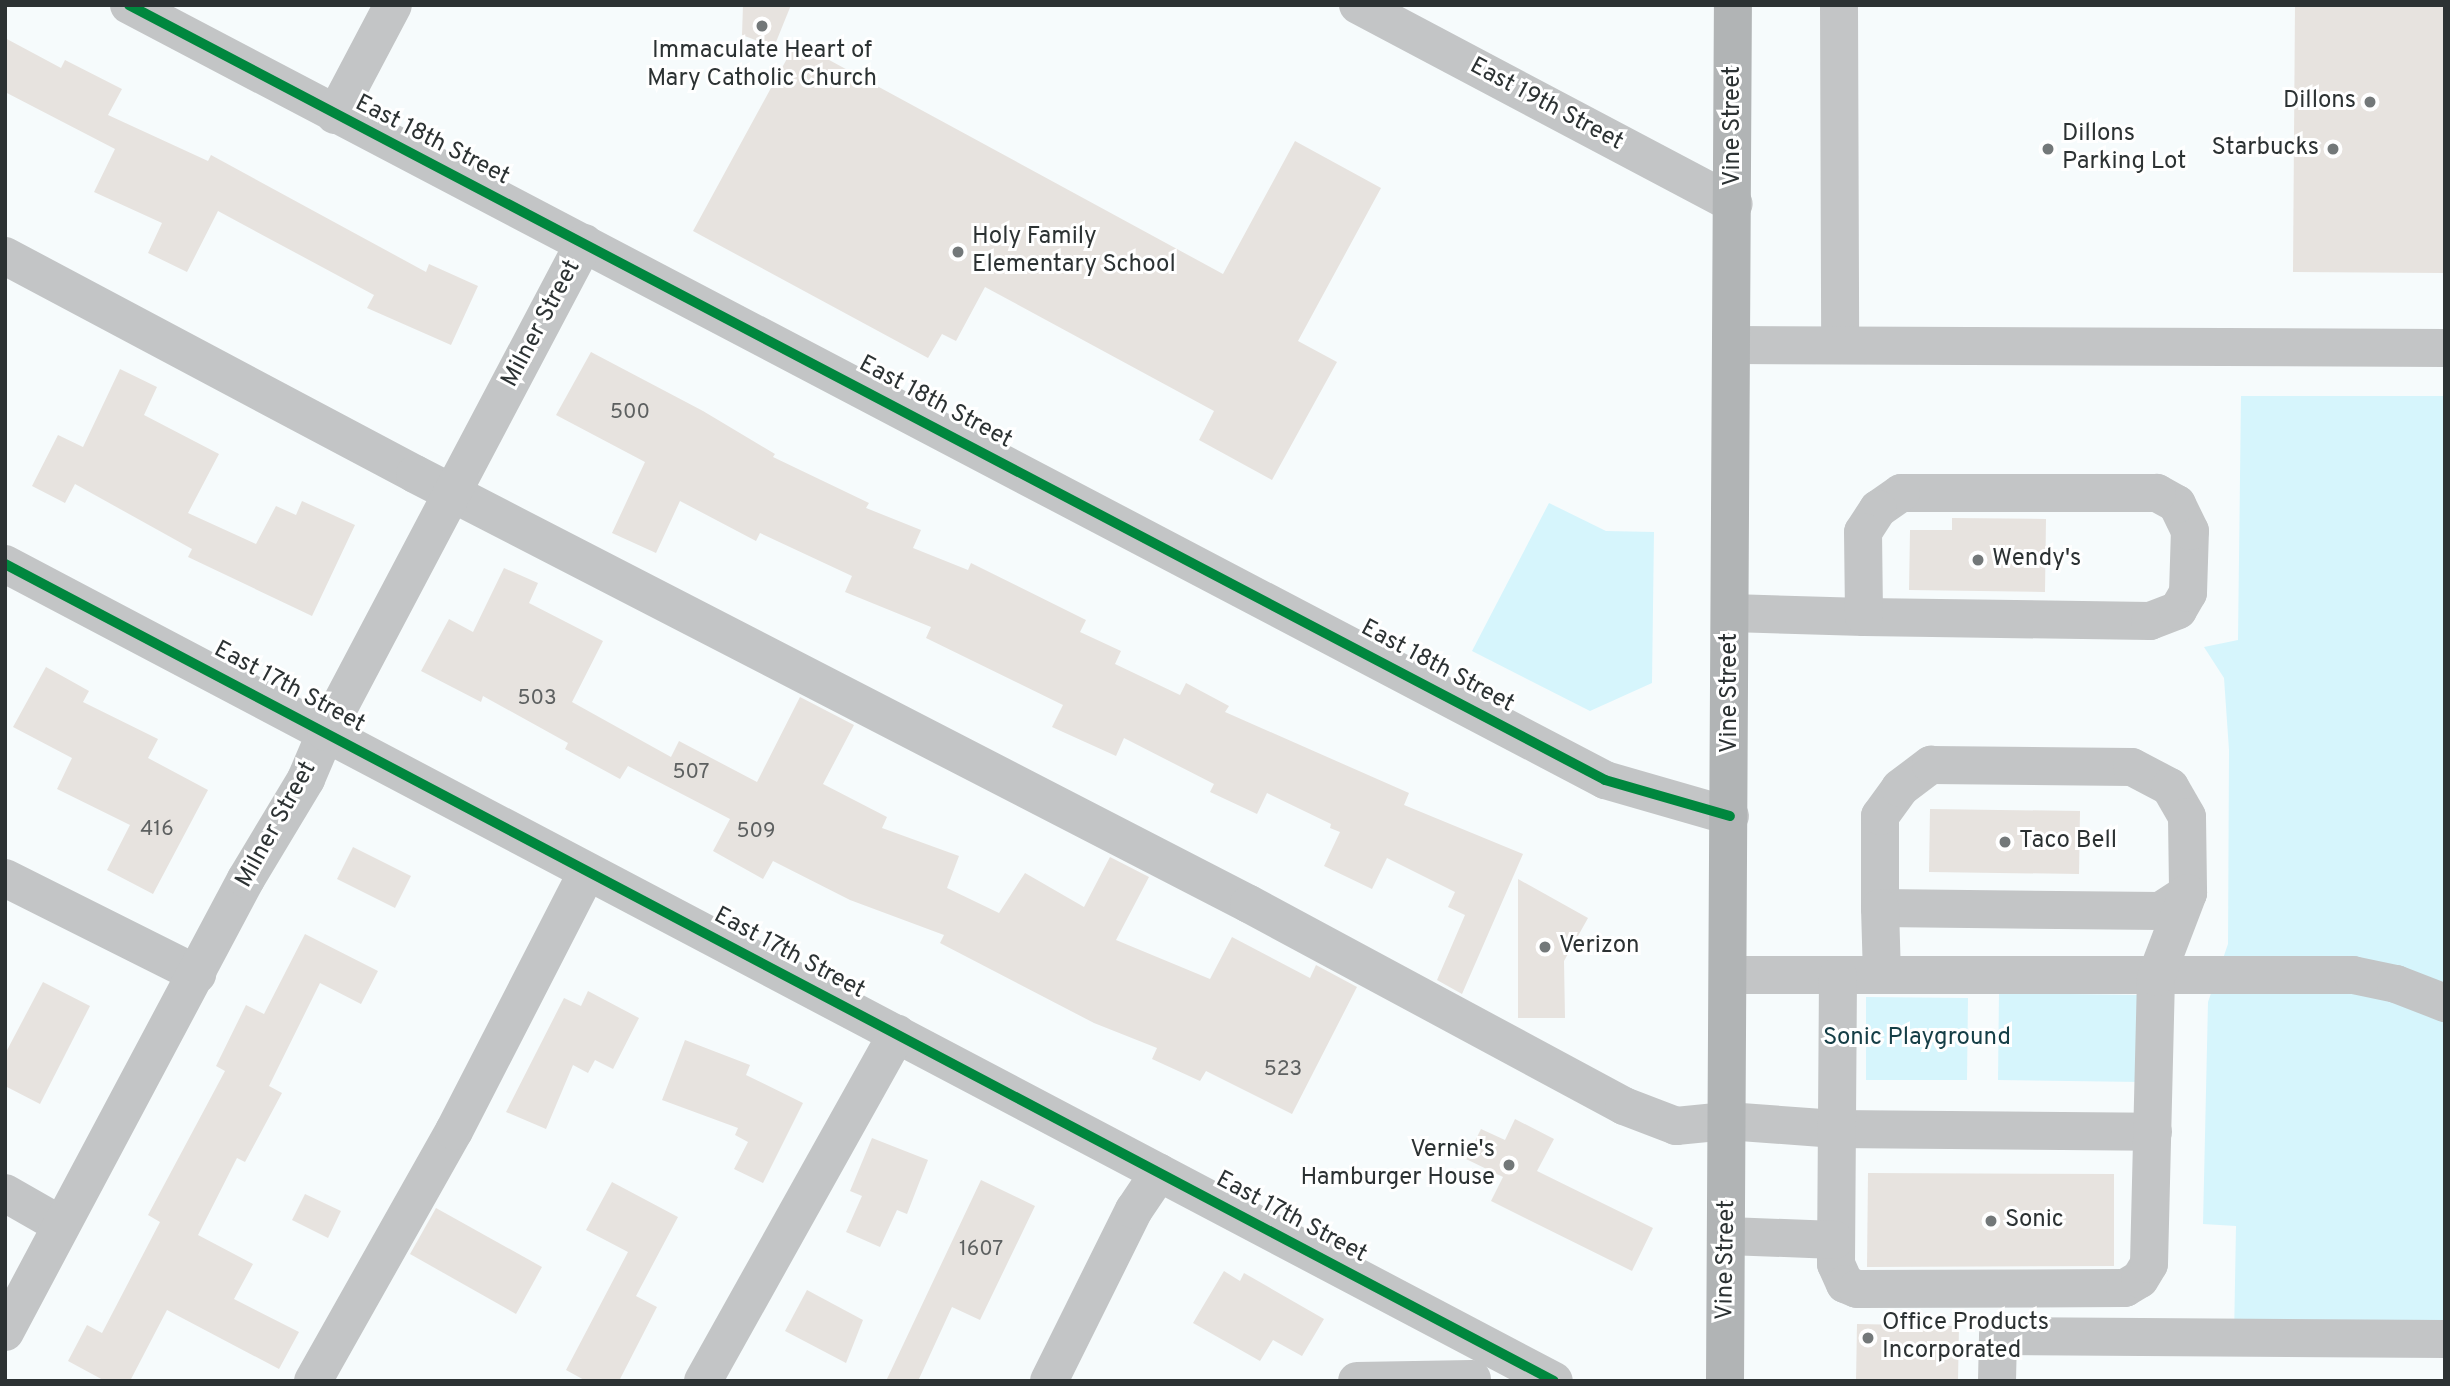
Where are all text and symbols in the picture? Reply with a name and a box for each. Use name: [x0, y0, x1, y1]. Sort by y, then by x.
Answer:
marker: Immaculate Heart of Mary Catholic Church: [754, 18, 770, 34]
place label: Immaculate Heart of Mary Catholic Church: [647, 38, 877, 94]
street label: East 19th Street: [1464, 52, 1628, 158]
street label: Vine Street: [1720, 66, 1748, 186]
place label: Dillons: [2283, 88, 2356, 116]
street label: East 18th Street: [350, 90, 514, 192]
marker: Dillons: [2362, 94, 2378, 110]
place label: Dillons Parking Lot: [2062, 121, 2186, 177]
place label: Starbucks: [2211, 135, 2319, 163]
marker: Dillons Parking Lot: [2040, 141, 2056, 157]
marker: Starbucks: [2325, 141, 2341, 157]
place label: Holy Family Elementary School: [972, 224, 1176, 280]
marker: Holy Family Elementary School: [950, 244, 966, 260]
street label: Milner Street: [496, 256, 588, 392]
street label: East 18th Street: [853, 350, 1017, 456]
house number: 500: [610, 400, 650, 426]
place label: Wendy's: [1992, 546, 2081, 574]
marker: Wendy's: [1970, 552, 1986, 568]
street label: East 18th Street: [1355, 614, 1519, 720]
street label: Vine Street: [1717, 633, 1745, 753]
street label: East 17th Street: [208, 636, 370, 740]
house number: 503: [517, 686, 557, 712]
street label: Milner Street: [231, 757, 323, 893]
house number: 507: [673, 760, 709, 786]
house number: 416: [140, 817, 174, 843]
house number: 509: [736, 819, 776, 845]
place label: Taco Bell: [2019, 828, 2117, 856]
marker: Taco Bell: [1997, 834, 2013, 850]
street label: East 17th Street: [708, 902, 870, 1006]
place label: Verizon: [1559, 933, 1639, 961]
marker: Verizon: [1537, 939, 1553, 955]
park label: Sonic Playground: [1823, 1025, 2011, 1053]
house number: 523: [1264, 1057, 1302, 1083]
place label: Vernie's Hamburger House: [1301, 1137, 1495, 1193]
marker: Vernie's Hamburger House: [1501, 1157, 1517, 1173]
street label: East 17th Street: [1210, 1166, 1372, 1270]
street label: Vine Street: [1712, 1200, 1742, 1320]
place label: Sonic: [2005, 1207, 2064, 1235]
marker: Sonic: [1983, 1213, 1999, 1229]
house number: 1607: [959, 1237, 1003, 1263]
place label: Office Products Incorporated: [1882, 1310, 2049, 1366]
marker: Office Products Incorporated: [1860, 1330, 1876, 1346]

